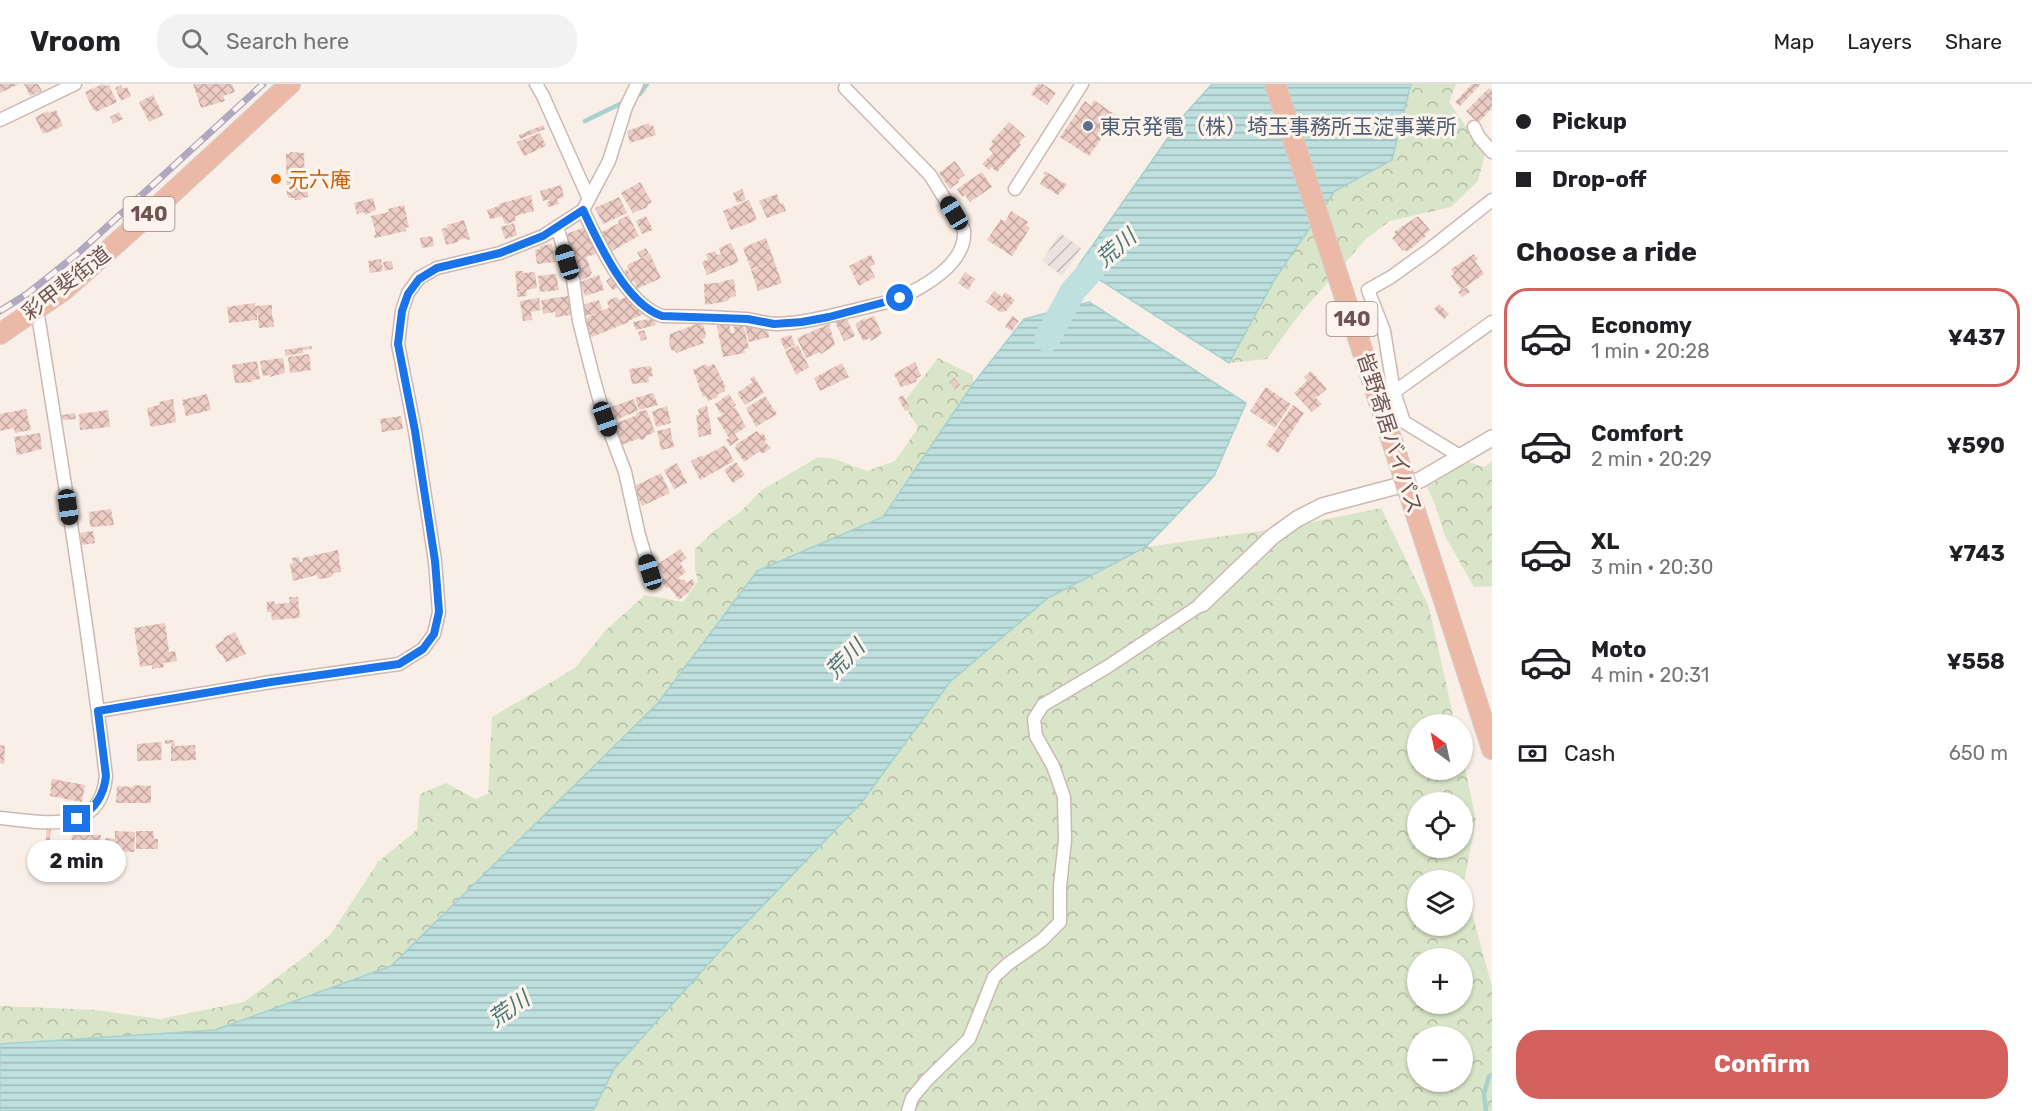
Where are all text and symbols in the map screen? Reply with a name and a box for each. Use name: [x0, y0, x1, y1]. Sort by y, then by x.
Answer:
search box: [157, 14, 577, 68]
text: Vroom: [30, 25, 121, 58]
icon: search: [178, 25, 211, 58]
text: Search here: [226, 28, 349, 55]
text: Map: [1773, 29, 1814, 54]
text: Layers: [1847, 29, 1912, 54]
text: Share: [1945, 29, 2002, 54]
text: Pickup: [1552, 108, 1627, 135]
place label: 東京発電（株）埼玉事務所玉淀事業所: [1100, 114, 1457, 139]
marker: 東京発電（株）埼玉事務所玉淀事業所: [1081, 119, 1095, 133]
text: Drop-off: [1552, 166, 1647, 193]
place label: 元六庵: [288, 167, 351, 192]
marker: 元六庵: [269, 172, 283, 186]
car: [937, 193, 971, 233]
road number: 140: [124, 197, 174, 231]
water label: 荒川: [1091, 222, 1143, 273]
text: Choose a ride: [1516, 236, 1697, 268]
street label: 彩甲斐街道: [17, 241, 115, 325]
car: [553, 242, 581, 282]
route start: [886, 284, 913, 311]
road number: 140: [1326, 302, 1378, 336]
icon: car: [1519, 311, 1573, 365]
text: Economy: [1591, 312, 1692, 339]
text: ¥437: [1948, 324, 2005, 351]
text: 1 min · 20:28: [1591, 339, 1710, 363]
street label: 皆野寄居バイパス: [1352, 349, 1428, 517]
car: [590, 399, 620, 439]
icon: car: [1519, 419, 1573, 473]
text: Comfort: [1591, 420, 1683, 447]
text: ¥590: [1947, 432, 2005, 459]
text: 2 min · 20:29: [1591, 447, 1712, 471]
car: [57, 488, 79, 526]
icon: car: [1519, 527, 1573, 581]
text: XL: [1591, 528, 1619, 555]
text: ¥743: [1948, 540, 2005, 567]
car: [636, 552, 664, 592]
text: 3 min · 20:30: [1591, 555, 1713, 579]
water label: 荒川: [820, 632, 871, 684]
icon: car: [1519, 635, 1573, 689]
text: Moto: [1591, 636, 1646, 663]
text: ¥558: [1947, 648, 2005, 675]
text: 4 min · 20:31: [1591, 663, 1709, 687]
north arrow: [1407, 714, 1473, 780]
map controls: [1407, 714, 1473, 1092]
icon: cash: [1516, 737, 1549, 770]
text: Cash: [1564, 740, 1615, 767]
text: 650 m: [1949, 741, 2008, 765]
button: locate: [1407, 792, 1473, 858]
route end: [63, 805, 90, 832]
callout: 2 min: [28, 840, 127, 882]
text: 2 min: [49, 849, 104, 873]
button: layers: [1407, 870, 1473, 936]
button: +: [1407, 948, 1473, 1014]
water label: 荒川: [483, 984, 536, 1033]
button: −: [1407, 1026, 1473, 1092]
button: Confirm: [1516, 1030, 2008, 1099]

